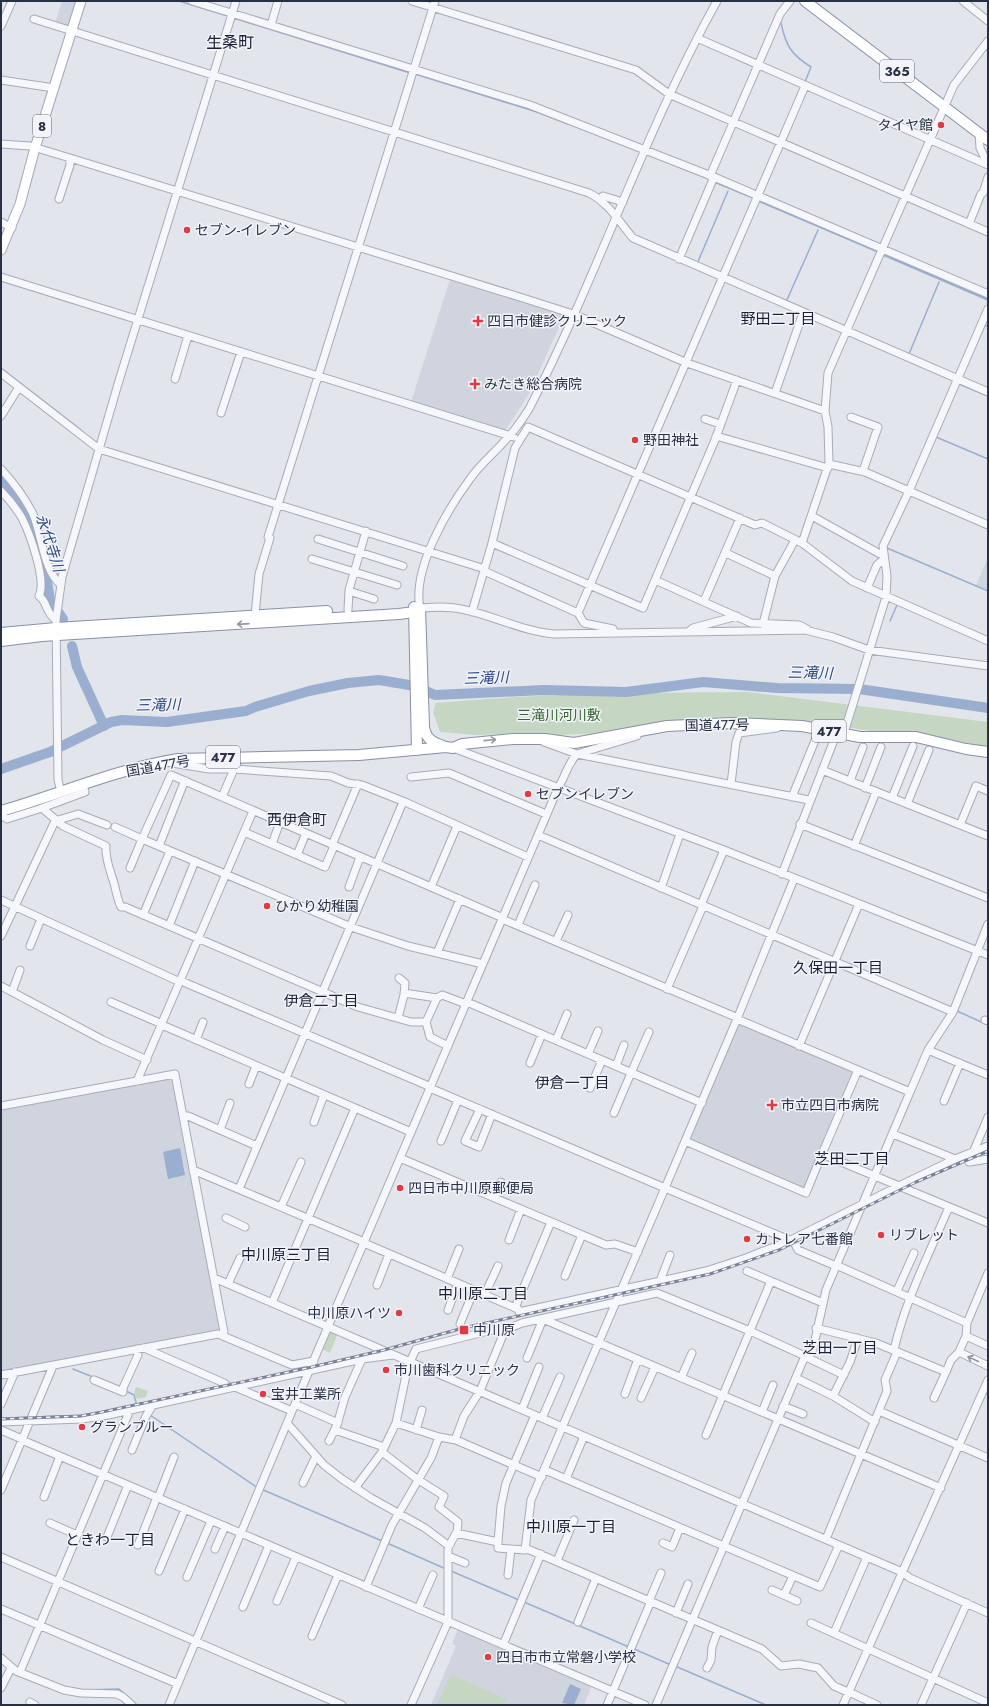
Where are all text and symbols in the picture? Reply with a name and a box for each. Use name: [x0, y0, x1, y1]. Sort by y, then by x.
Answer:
district label: 生桑町: [206, 31, 254, 54]
road number: 365: [880, 60, 914, 82]
road number: 8: [33, 115, 51, 137]
place label: タイヤ館: [877, 115, 933, 135]
marker: タイヤ館: [936, 120, 946, 130]
place label: セブン-イレブン: [195, 220, 296, 240]
marker: セブン-イレブン: [182, 225, 192, 235]
district label: 野田二丁目: [740, 308, 816, 330]
place label: 四日市健診クリニック: [487, 311, 627, 331]
marker: 四日市健診クリニック: [472, 315, 484, 327]
place label: みたき総合病院: [484, 374, 582, 394]
marker: みたき総合病院: [469, 378, 481, 390]
place label: 野田神社: [643, 430, 699, 450]
marker: 野田神社: [630, 435, 640, 445]
water label: 永代寺川: [30, 511, 70, 577]
one-way arrow: [237, 620, 250, 627]
water label: 三滝川: [787, 662, 835, 684]
water label: 三滝川: [463, 666, 511, 690]
water label: 三滝川: [135, 694, 183, 716]
park label: 三滝川河川敷: [517, 705, 601, 725]
street label: 国道477号: [684, 714, 750, 736]
road number: 477: [812, 720, 846, 742]
one-way arrow: [483, 736, 496, 744]
road number: 477: [206, 746, 240, 768]
street label: 国道477号: [124, 751, 192, 781]
place label: セブンイレブン: [536, 784, 634, 804]
marker: セブンイレブン: [523, 789, 533, 799]
district label: 西伊倉町: [267, 809, 327, 831]
place label: ひかり幼稚園: [275, 896, 359, 916]
marker: ひかり幼稚園: [262, 901, 272, 911]
district label: 久保田一丁目: [793, 957, 883, 979]
district label: 伊倉二丁目: [283, 990, 359, 1012]
district label: 伊倉一丁目: [534, 1072, 610, 1094]
place label: 市立四日市病院: [781, 1095, 879, 1115]
marker: 市立四日市病院: [766, 1099, 778, 1111]
district label: 芝田二丁目: [814, 1148, 890, 1170]
place label: 四日市中川原郵便局: [408, 1178, 534, 1198]
marker: 四日市中川原郵便局: [395, 1183, 405, 1193]
place label: リブレット: [889, 1225, 959, 1245]
place label: カトレア七番館: [755, 1229, 853, 1249]
marker: リブレット: [876, 1230, 886, 1240]
marker: カトレア七番館: [742, 1234, 752, 1244]
district label: 中川原三丁目: [241, 1244, 331, 1266]
district label: 中川原二丁目: [438, 1283, 528, 1305]
place label: 中川原ハイツ: [307, 1303, 391, 1323]
marker: 中川原ハイツ: [394, 1308, 404, 1318]
place label: 中川原: [473, 1320, 515, 1340]
marker: 中川原: [458, 1324, 470, 1336]
district label: 芝田一丁目: [802, 1337, 878, 1359]
one-way arrow: [968, 1355, 980, 1362]
place label: 市川歯科クリニック: [394, 1360, 520, 1380]
marker: 市川歯科クリニック: [381, 1365, 391, 1375]
place label: 宝井工業所: [271, 1384, 341, 1404]
marker: 宝井工業所: [258, 1389, 268, 1399]
place label: グランブルー: [90, 1417, 174, 1437]
marker: グランブルー: [77, 1422, 87, 1432]
district label: 中川原一丁目: [526, 1516, 616, 1538]
district label: ときわ一丁目: [65, 1529, 155, 1551]
place label: 四日市市立常磐小学校: [496, 1647, 636, 1667]
marker: 四日市市立常磐小学校: [483, 1652, 493, 1662]

